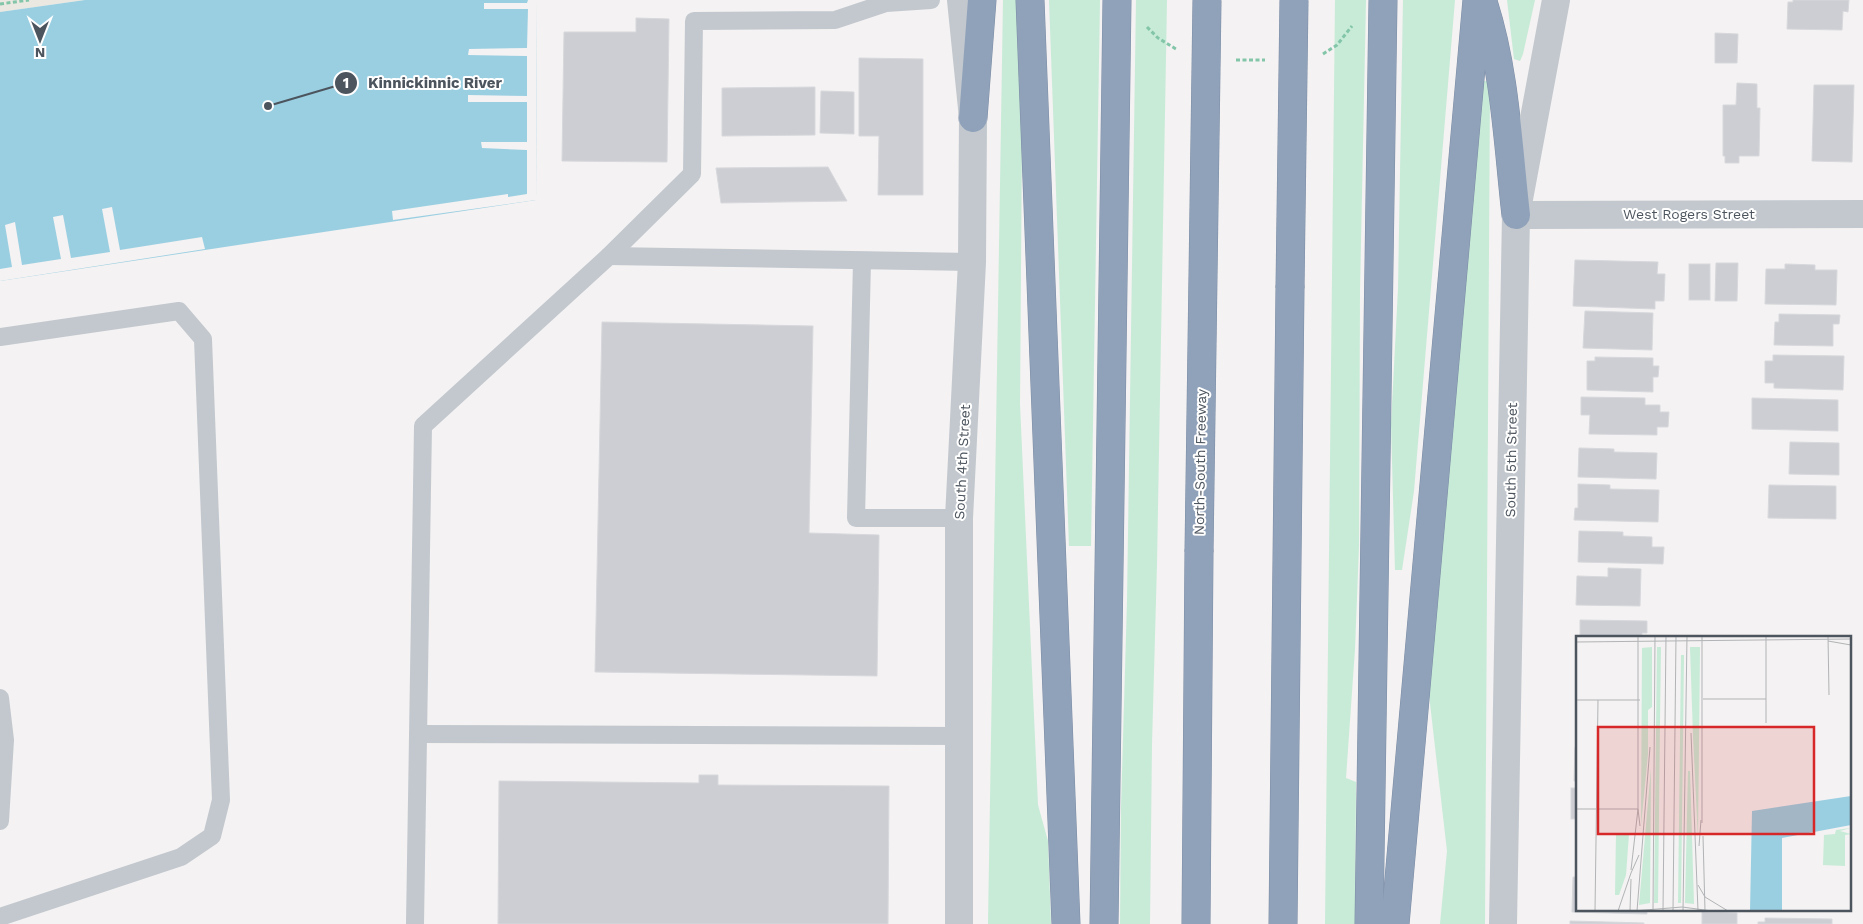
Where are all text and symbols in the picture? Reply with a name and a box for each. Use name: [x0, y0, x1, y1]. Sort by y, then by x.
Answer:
north arrow: [15, 15, 65, 65]
text: N: [35, 45, 45, 61]
callout: Kinnickinnic River: [333, 68, 512, 98]
text: 1: [343, 74, 349, 92]
text: Kinnickinnic River: [368, 74, 502, 92]
street label: West Rogers Street: [1623, 206, 1755, 222]
street label: North-South Freeway: [1191, 388, 1209, 535]
street label: South 5th Street: [1502, 402, 1520, 518]
street label: South 4th Street: [951, 404, 973, 520]
inset map: [1576, 636, 1850, 912]

